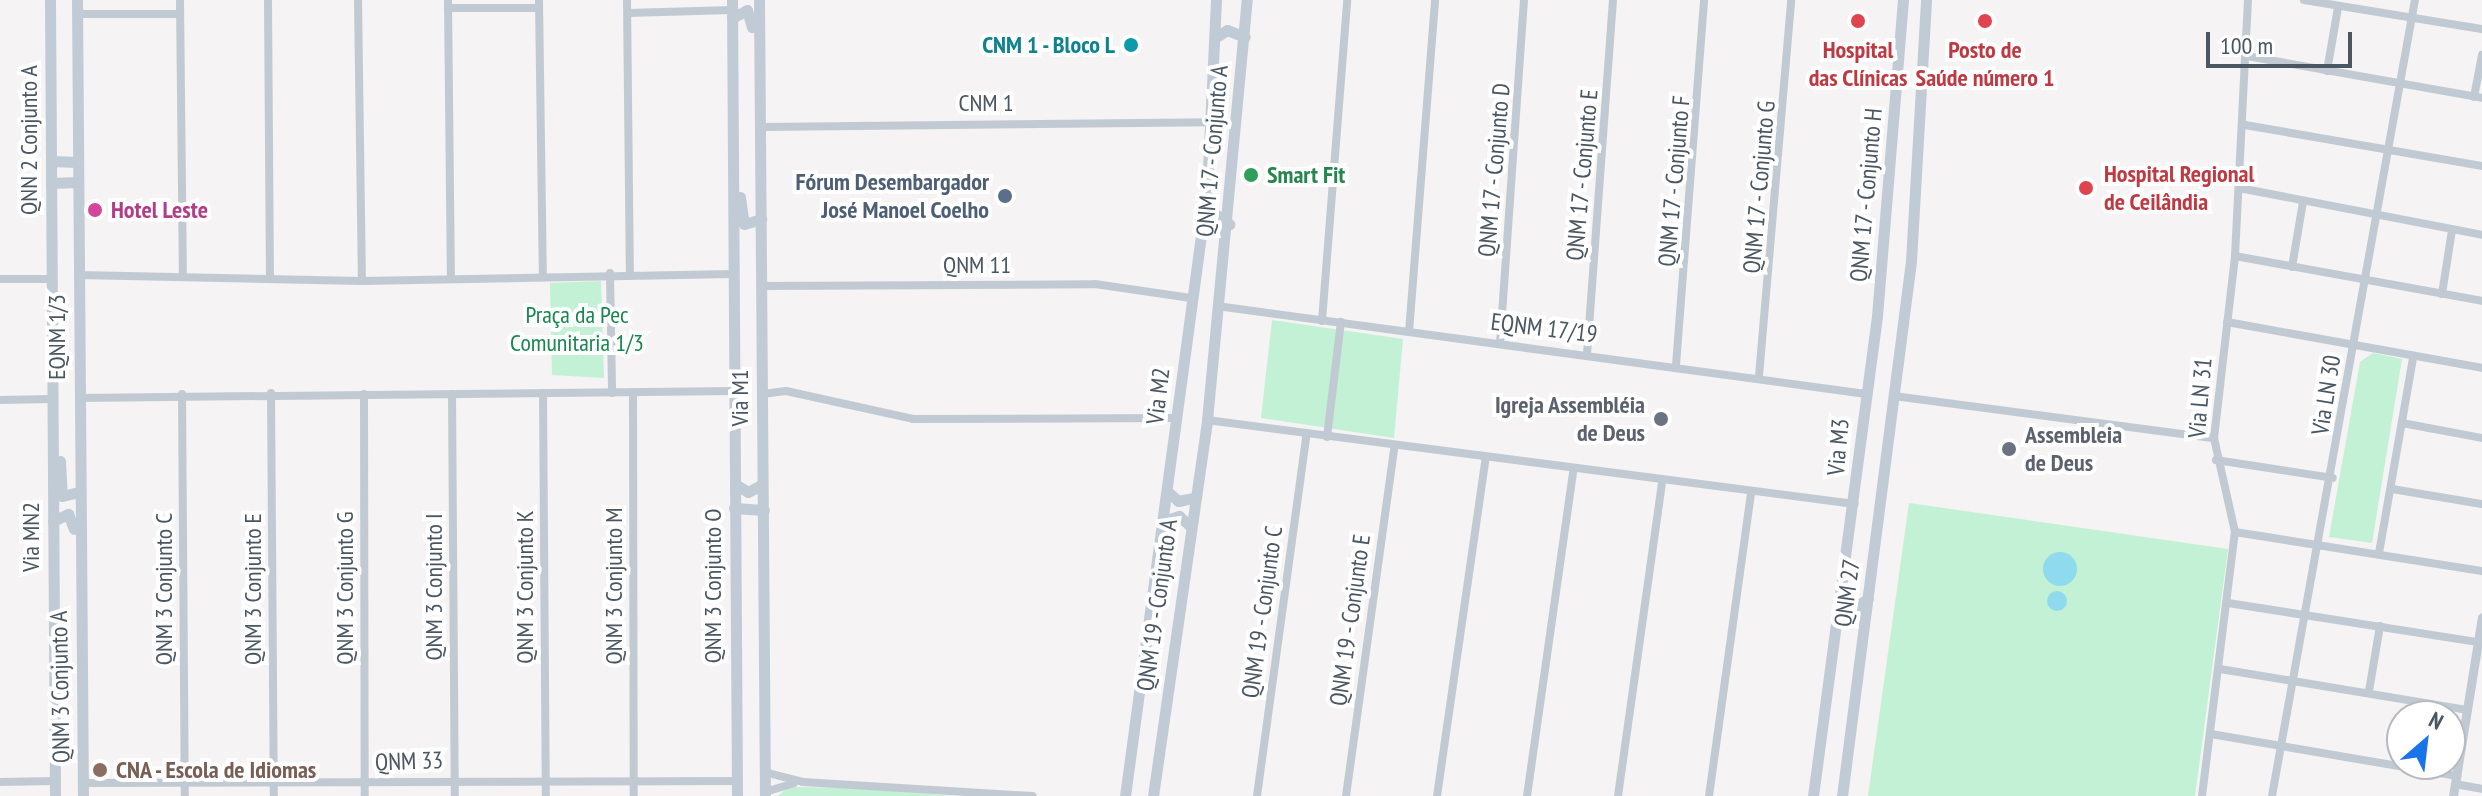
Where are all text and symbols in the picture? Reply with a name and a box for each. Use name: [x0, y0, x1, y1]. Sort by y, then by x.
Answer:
marker: Hospital das Clínicas: [1847, 10, 1869, 32]
marker: Posto de Saúde número 1: [1974, 10, 1996, 32]
scale bar: [2210, 16, 2356, 66]
text: 100 m: [2220, 30, 2273, 61]
place label: CNM 1 - Bloco L: [980, 31, 1115, 59]
marker: CNM 1 - Bloco L: [1122, 36, 1140, 54]
place label: Hospital das Clínicas: [1809, 36, 1907, 92]
place label: Posto de Saúde número 1: [1916, 36, 2054, 92]
street label: QNM 17 - Conjunto A: [1190, 62, 1234, 240]
street label: QNN 2 Conjunto A: [15, 65, 43, 215]
street label: QNM 17 - Conjunto D: [1472, 81, 1516, 259]
street label: QNM 17 - Conjunto E: [1560, 87, 1604, 263]
street label: CNM 1: [958, 89, 1014, 117]
street label: QNM 17 - Conjunto F: [1652, 93, 1696, 269]
street label: QNM 17 - Conjunto G: [1737, 98, 1781, 276]
street label: QNM 17 - Conjunto H: [1844, 105, 1888, 285]
place label: Hospital Regional de Ceilândia: [2104, 160, 2254, 216]
place label: Smart Fit: [1267, 161, 1345, 189]
marker: Smart Fit: [1242, 166, 1260, 184]
place label: Fórum Desembargador José Manoel Coelho: [795, 168, 989, 224]
marker: Hospital Regional de Ceilândia: [2075, 177, 2097, 199]
marker: Fórum Desembargador José Manoel Coelho: [996, 187, 1014, 205]
place label: Hotel Leste: [111, 196, 208, 224]
marker: Hotel Leste: [86, 201, 104, 219]
street label: QNM 11: [943, 251, 1011, 279]
street label: EQNM 1/3: [43, 294, 71, 380]
park label: Praça da Pec Comunitaria 1/3: [510, 301, 644, 357]
street label: EQNM 17/19: [1489, 307, 1599, 349]
street label: Via LN 30: [2305, 353, 2347, 437]
street label: Via LN 31: [2182, 357, 2218, 439]
street label: Via M2: [1140, 366, 1176, 426]
street label: Via M1: [726, 369, 754, 427]
place label: Igreja Assembléia de Deus: [1494, 391, 1645, 447]
marker: Igreja Assembléia de Deus: [1652, 410, 1670, 428]
street label: Via M3: [1821, 417, 1855, 477]
place label: Assembleia de Deus: [2025, 421, 2122, 477]
marker: Assembleia de Deus: [2000, 440, 2018, 458]
street label: Via MN2: [17, 502, 45, 572]
street label: QNM 3 Conjunto M: [600, 508, 628, 664]
street label: QNM 3 Conjunto O: [699, 509, 727, 663]
street label: QNM 3 Conjunto K: [511, 510, 539, 664]
street label: QNM 3 Conjunto G: [331, 511, 359, 665]
street label: QNM 3 Conjunto C: [150, 513, 178, 665]
street label: QNM 3 Conjunto E: [239, 513, 267, 665]
street label: QNM 3 Conjunto I: [420, 513, 448, 661]
street label: QNM 19 - Conjunto A: [1131, 516, 1183, 694]
street label: QNM 19 - Conjunto C: [1236, 523, 1288, 701]
street label: QNM 19 - Conjunto E: [1324, 531, 1376, 709]
street label: QNM 27: [1828, 557, 1866, 629]
street label: QNM 3 Conjunto A: [44, 610, 76, 764]
north arrow: [2386, 700, 2466, 780]
text: N: [2424, 705, 2448, 736]
street label: QNM 33: [374, 745, 444, 777]
place label: CNA - Escola de Idiomas: [116, 756, 320, 784]
marker: CNA - Escola de Idiomas: [91, 761, 109, 779]

